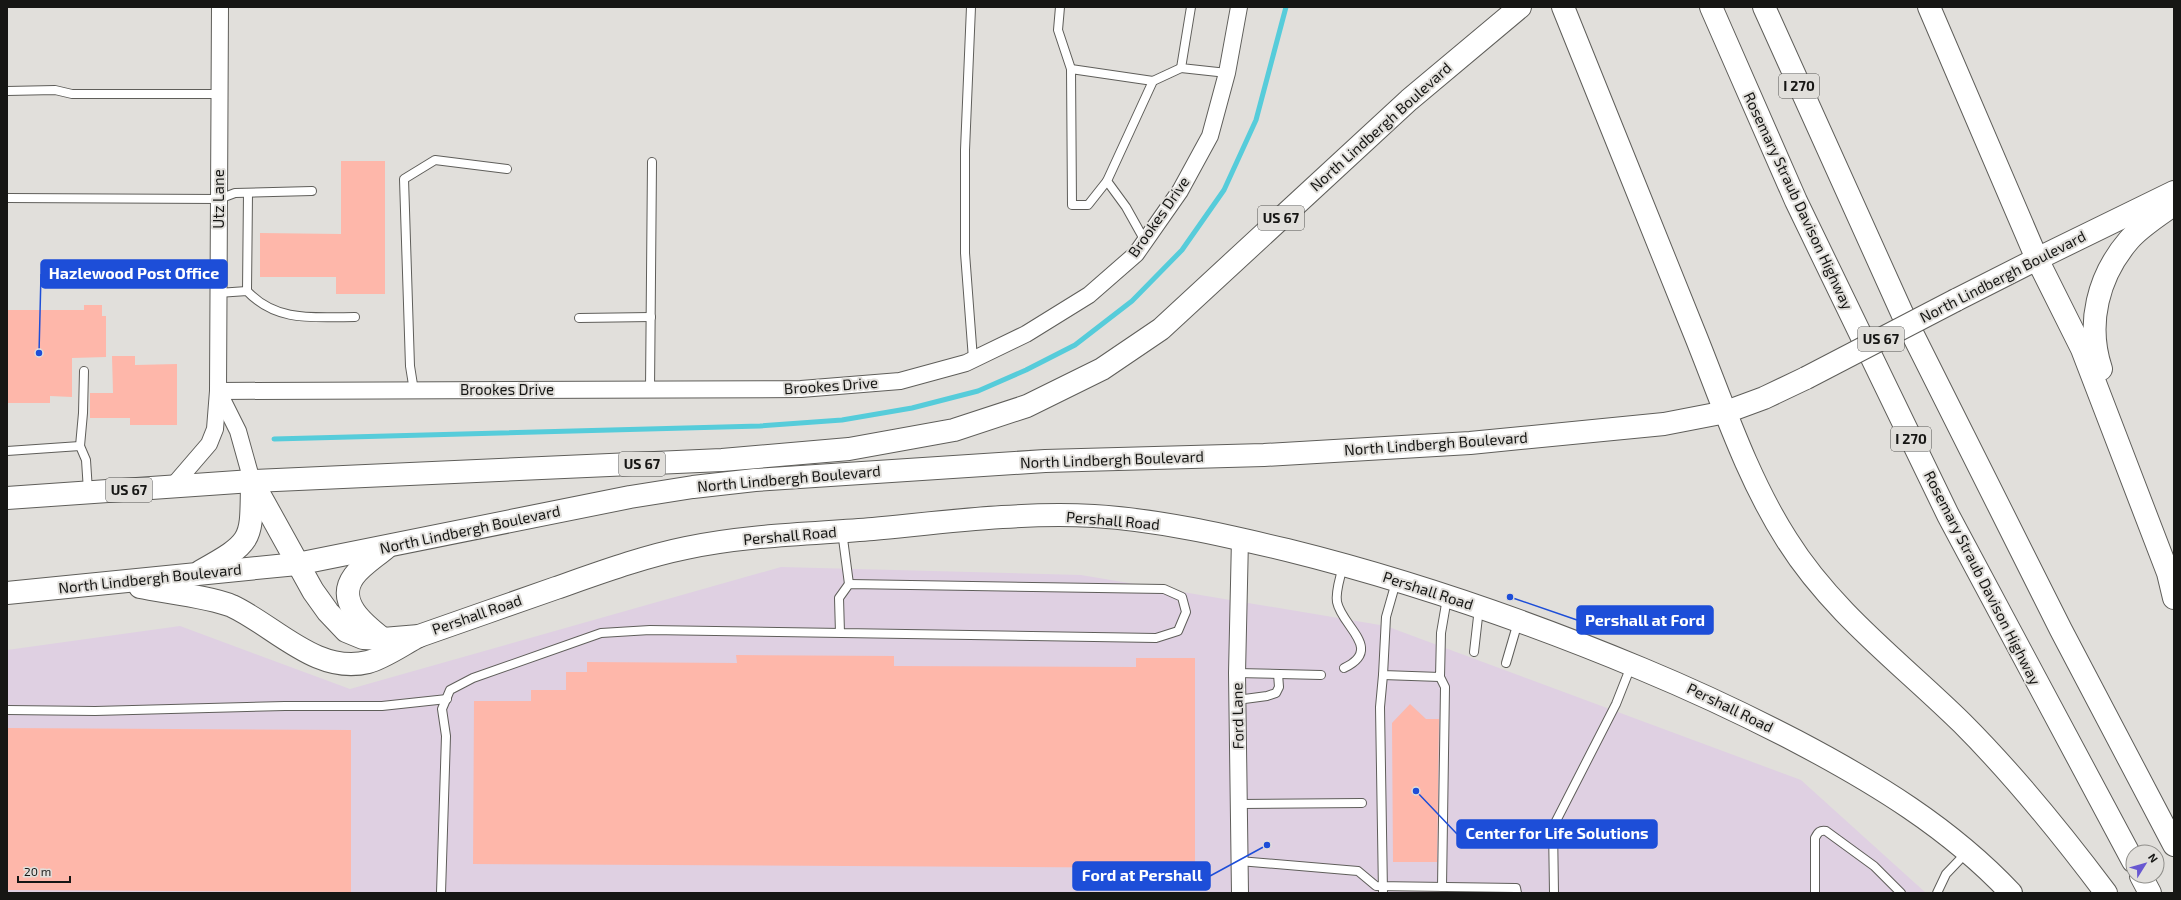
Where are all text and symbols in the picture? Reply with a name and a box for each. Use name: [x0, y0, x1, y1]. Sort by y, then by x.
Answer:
street label: North Lindbergh Boulevard: [1306, 58, 1455, 195]
road number: I 270: [1779, 74, 1819, 98]
street label: Rosemary Straub Davison Highway: [1740, 89, 1857, 312]
street label: Utz Lane: [209, 169, 227, 229]
street label: Brookes Drive: [1124, 173, 1193, 260]
road number: US 67: [1258, 206, 1304, 230]
street label: North Lindbergh Boulevard: [1916, 226, 2089, 326]
callout: Hazlewood Post Office: [41, 260, 227, 288]
text: Hazlewood Post Office: [49, 263, 219, 282]
road number: US 67: [1858, 327, 1904, 351]
street label: Brookes Drive: [783, 373, 879, 397]
street label: Brookes Drive: [460, 380, 554, 398]
road number: I 270: [1891, 427, 1931, 451]
street label: North Lindbergh Boulevard: [1344, 428, 1528, 458]
street label: North Lindbergh Boulevard: [1020, 447, 1204, 471]
road number: US 67: [619, 452, 665, 476]
street label: North Lindbergh Boulevard: [696, 461, 881, 495]
street label: Rosemary Straub Davison Highway: [1921, 467, 2045, 688]
road number: US 67: [106, 478, 152, 502]
street label: North Lindbergh Boulevard: [378, 501, 562, 557]
street label: Pershall Road: [1066, 507, 1161, 533]
street label: Pershall Road: [742, 522, 837, 548]
street label: North Lindbergh Boulevard: [57, 559, 242, 597]
street label: Pershall Road: [1381, 567, 1476, 613]
street label: Pershall Road: [429, 590, 524, 638]
callout: Pershall at Ford: [1577, 606, 1713, 634]
text: Pershall at Ford: [1585, 610, 1705, 629]
street label: Pershall Road: [1684, 678, 1777, 736]
street label: Ford Lane: [1227, 682, 1247, 750]
callout: Center for Life Solutions: [1457, 820, 1657, 848]
text: Center for Life Solutions: [1465, 823, 1649, 842]
north arrow: [2125, 844, 2165, 884]
text: N: [2146, 851, 2161, 865]
scale bar: [18, 858, 70, 884]
callout: Ford at Pershall: [1073, 862, 1210, 890]
text: 20 m: [24, 864, 51, 878]
text: Ford at Pershall: [1082, 865, 1203, 884]

